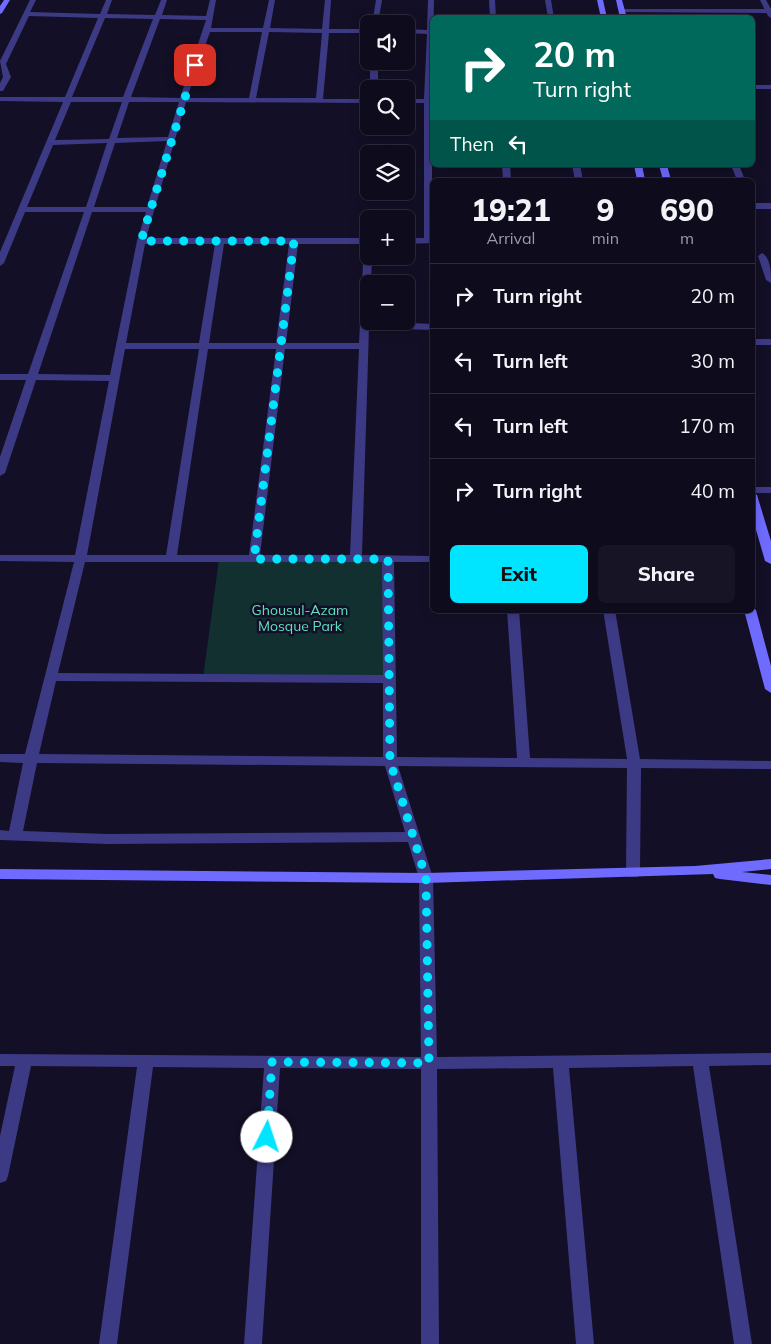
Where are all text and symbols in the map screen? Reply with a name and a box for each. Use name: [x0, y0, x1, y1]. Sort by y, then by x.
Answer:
map controls: [360, 15, 415, 330]
button: sound: [360, 15, 415, 70]
text: 20 m: [533, 32, 616, 76]
icon: right: [450, 35, 515, 100]
pin: [174, 44, 216, 86]
icon: arrive: [181, 51, 209, 79]
text: Turn right: [533, 75, 631, 103]
button: search: [360, 80, 415, 135]
icon: left: [504, 130, 532, 158]
text: Then: [450, 132, 494, 156]
button: layers: [360, 145, 415, 200]
text: 19:21: [471, 191, 551, 229]
text: 9: [596, 191, 614, 229]
text: 690: [660, 191, 714, 229]
button: +: [360, 210, 415, 265]
text: Arrival: [486, 228, 535, 248]
text: min: [592, 228, 619, 248]
text: m: [680, 228, 694, 248]
button: −: [360, 275, 415, 330]
icon: right: [450, 282, 478, 310]
text: Turn right: [493, 284, 582, 308]
text: 20 m: [691, 284, 735, 308]
icon: left: [450, 347, 478, 375]
text: Turn left: [493, 349, 568, 373]
text: 30 m: [691, 349, 735, 373]
icon: left: [450, 412, 478, 440]
text: Turn left: [493, 414, 568, 438]
text: 170 m: [679, 414, 735, 438]
icon: right: [450, 477, 478, 505]
text: Turn right: [493, 479, 582, 503]
text: 40 m: [691, 479, 735, 503]
button: Exit: [450, 545, 588, 603]
button: Share: [598, 545, 735, 603]
park label: Ghousul-Azam Mosque Park: [252, 601, 348, 635]
position arrow: [240, 1110, 292, 1162]

